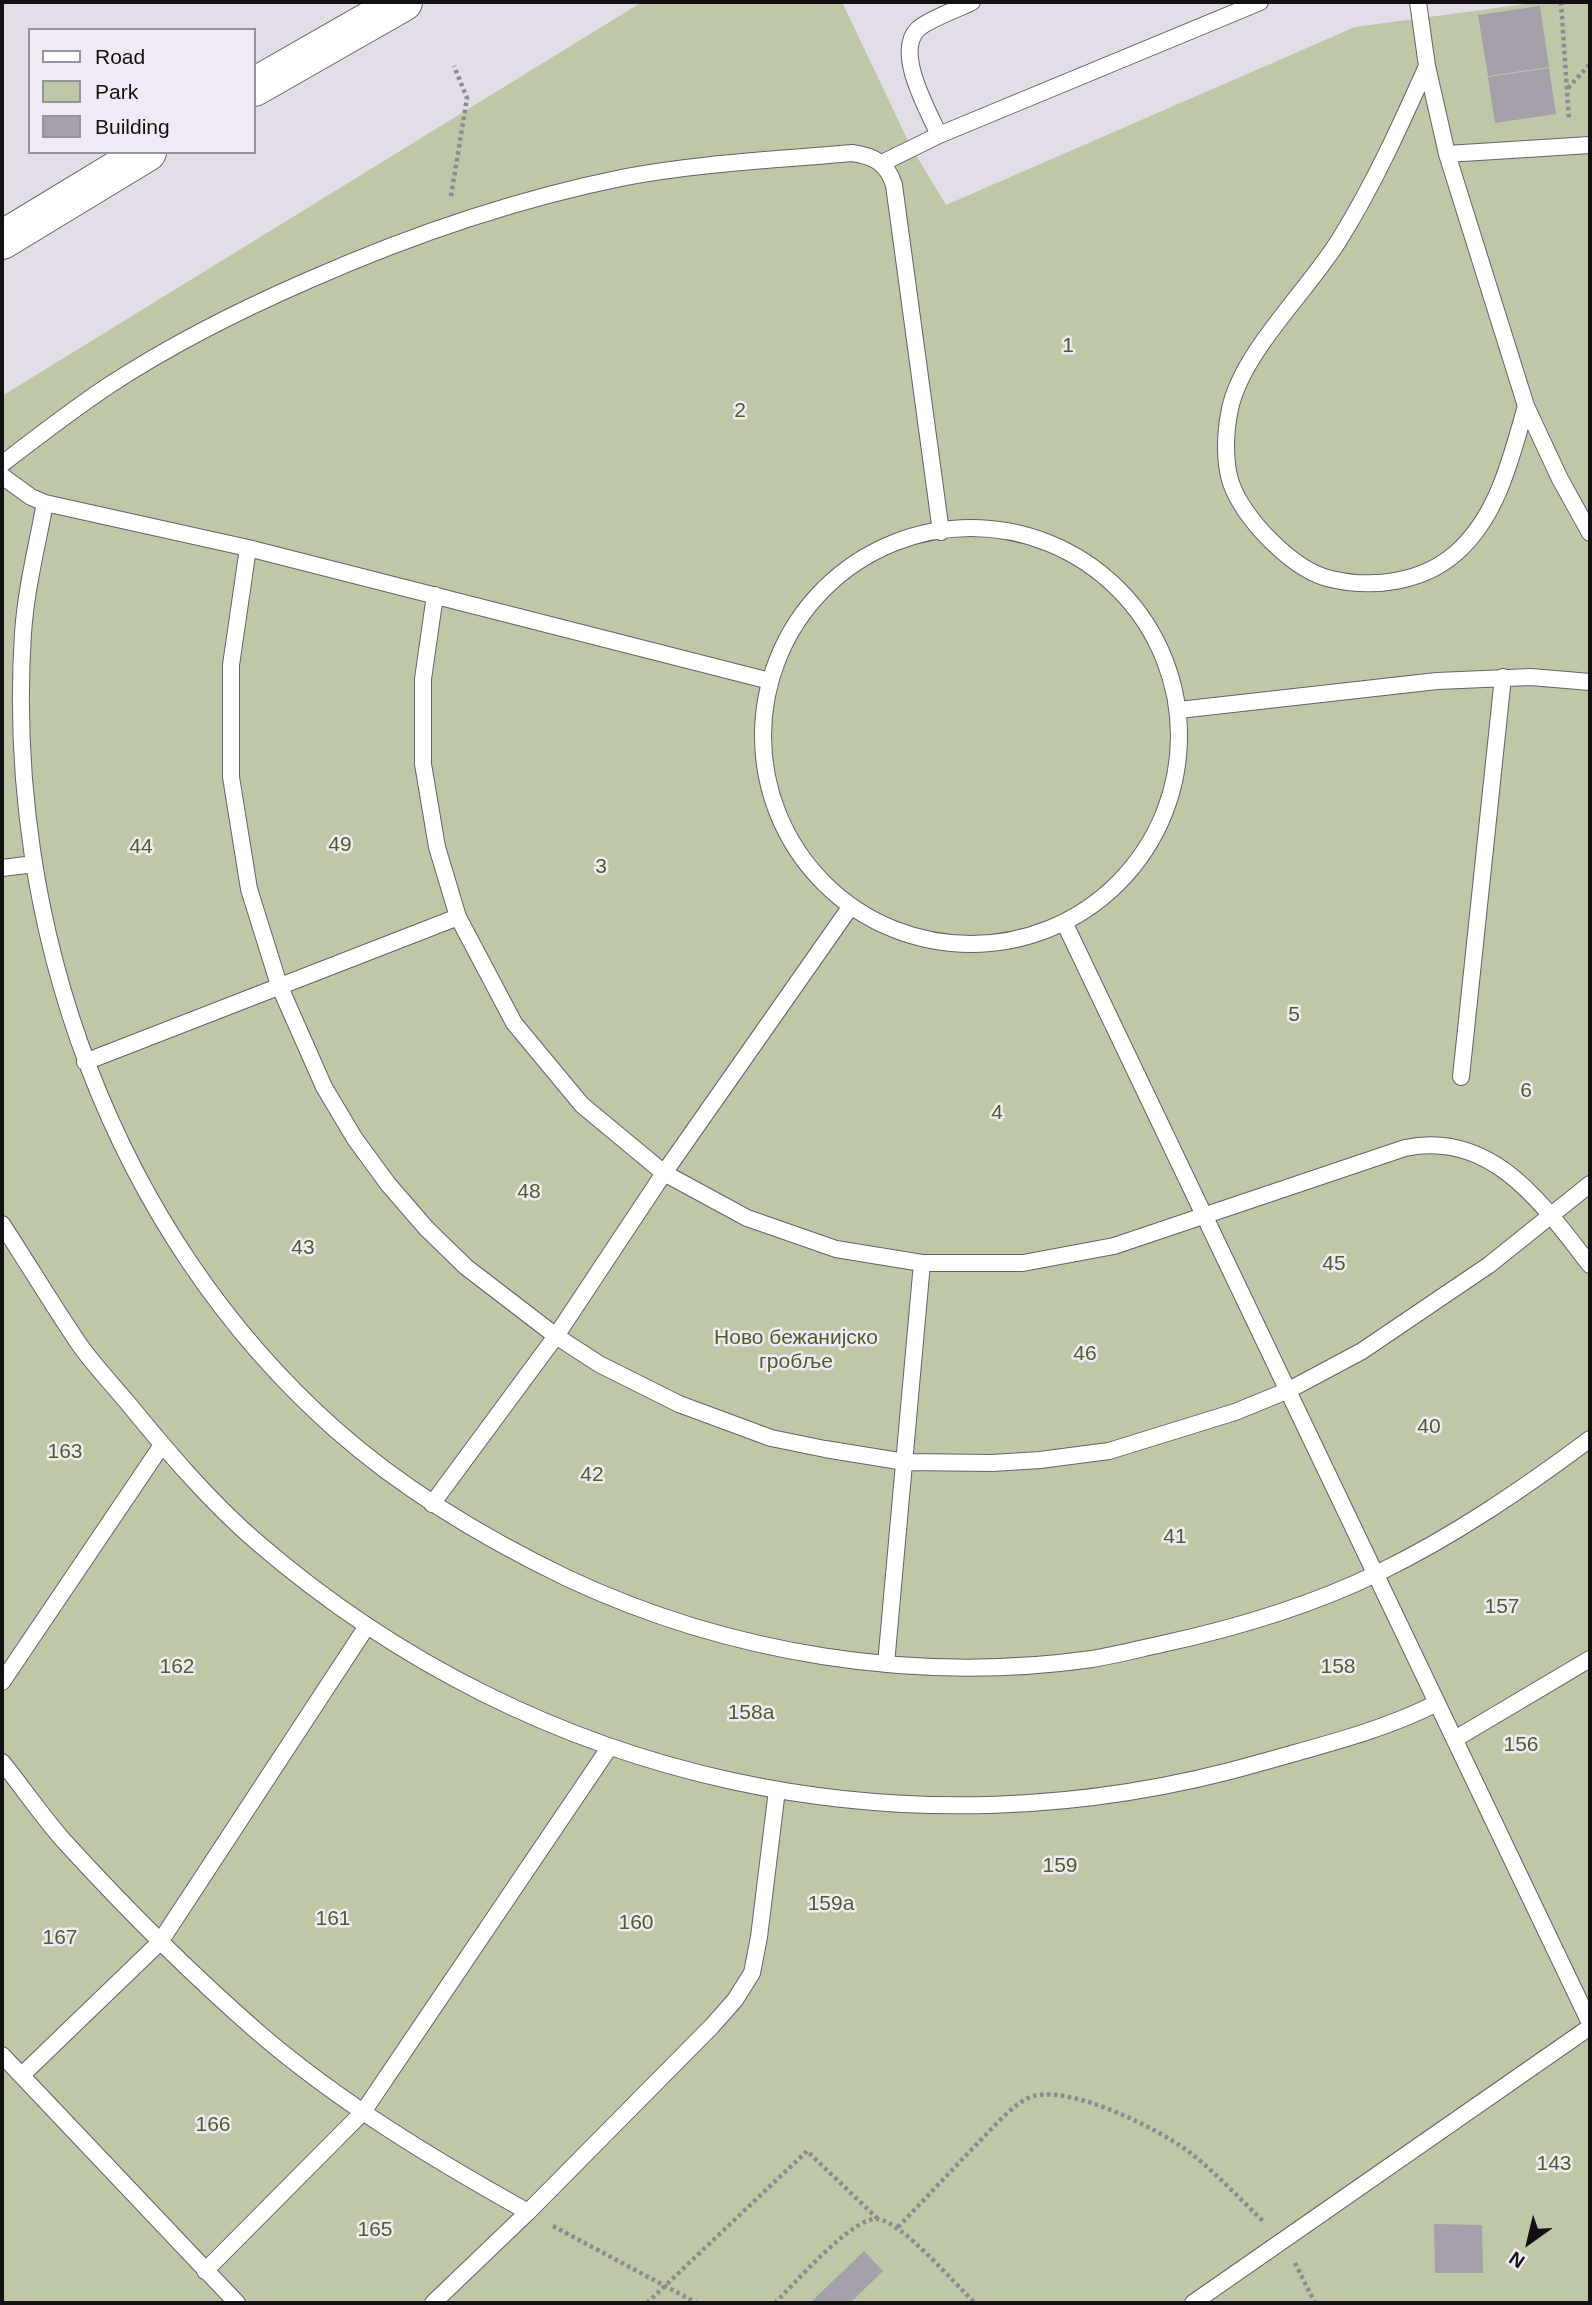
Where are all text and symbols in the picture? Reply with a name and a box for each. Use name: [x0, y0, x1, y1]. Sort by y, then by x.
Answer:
legend: [28, 28, 256, 154]
text: Road: [95, 45, 145, 68]
text: Park: [95, 80, 138, 103]
text: Building: [95, 115, 170, 138]
park label: 1: [1062, 333, 1074, 359]
park label: 2: [734, 398, 746, 424]
park label: 49: [328, 832, 352, 858]
park label: 44: [129, 834, 153, 860]
park label: 3: [595, 854, 607, 880]
park label: 5: [1288, 1002, 1300, 1028]
park label: 6: [1520, 1078, 1532, 1104]
park label: 4: [991, 1100, 1003, 1126]
park label: 48: [517, 1179, 541, 1205]
park label: 43: [291, 1235, 315, 1261]
park label: 45: [1322, 1251, 1346, 1277]
park label: Ново бежанијско гробље: [714, 1325, 878, 1375]
park label: 46: [1073, 1341, 1097, 1367]
park label: 40: [1417, 1414, 1441, 1440]
park label: 163: [47, 1439, 83, 1465]
park label: 42: [580, 1462, 604, 1488]
park label: 41: [1163, 1524, 1187, 1550]
park label: 157: [1484, 1594, 1520, 1620]
park label: 162: [159, 1654, 195, 1680]
park label: 158: [1320, 1654, 1356, 1680]
park label: 158a: [728, 1700, 774, 1726]
park label: 156: [1503, 1732, 1539, 1758]
park label: 159: [1042, 1853, 1078, 1879]
park label: 159a: [808, 1891, 854, 1917]
park label: 161: [315, 1906, 351, 1932]
park label: 160: [618, 1910, 654, 1936]
park label: 167: [42, 1925, 78, 1951]
park label: 166: [195, 2112, 231, 2138]
park label: 143: [1536, 2151, 1572, 2177]
north arrow: [1494, 2207, 1564, 2277]
park label: 165: [357, 2217, 393, 2243]
text: N: [1505, 2247, 1529, 2272]

